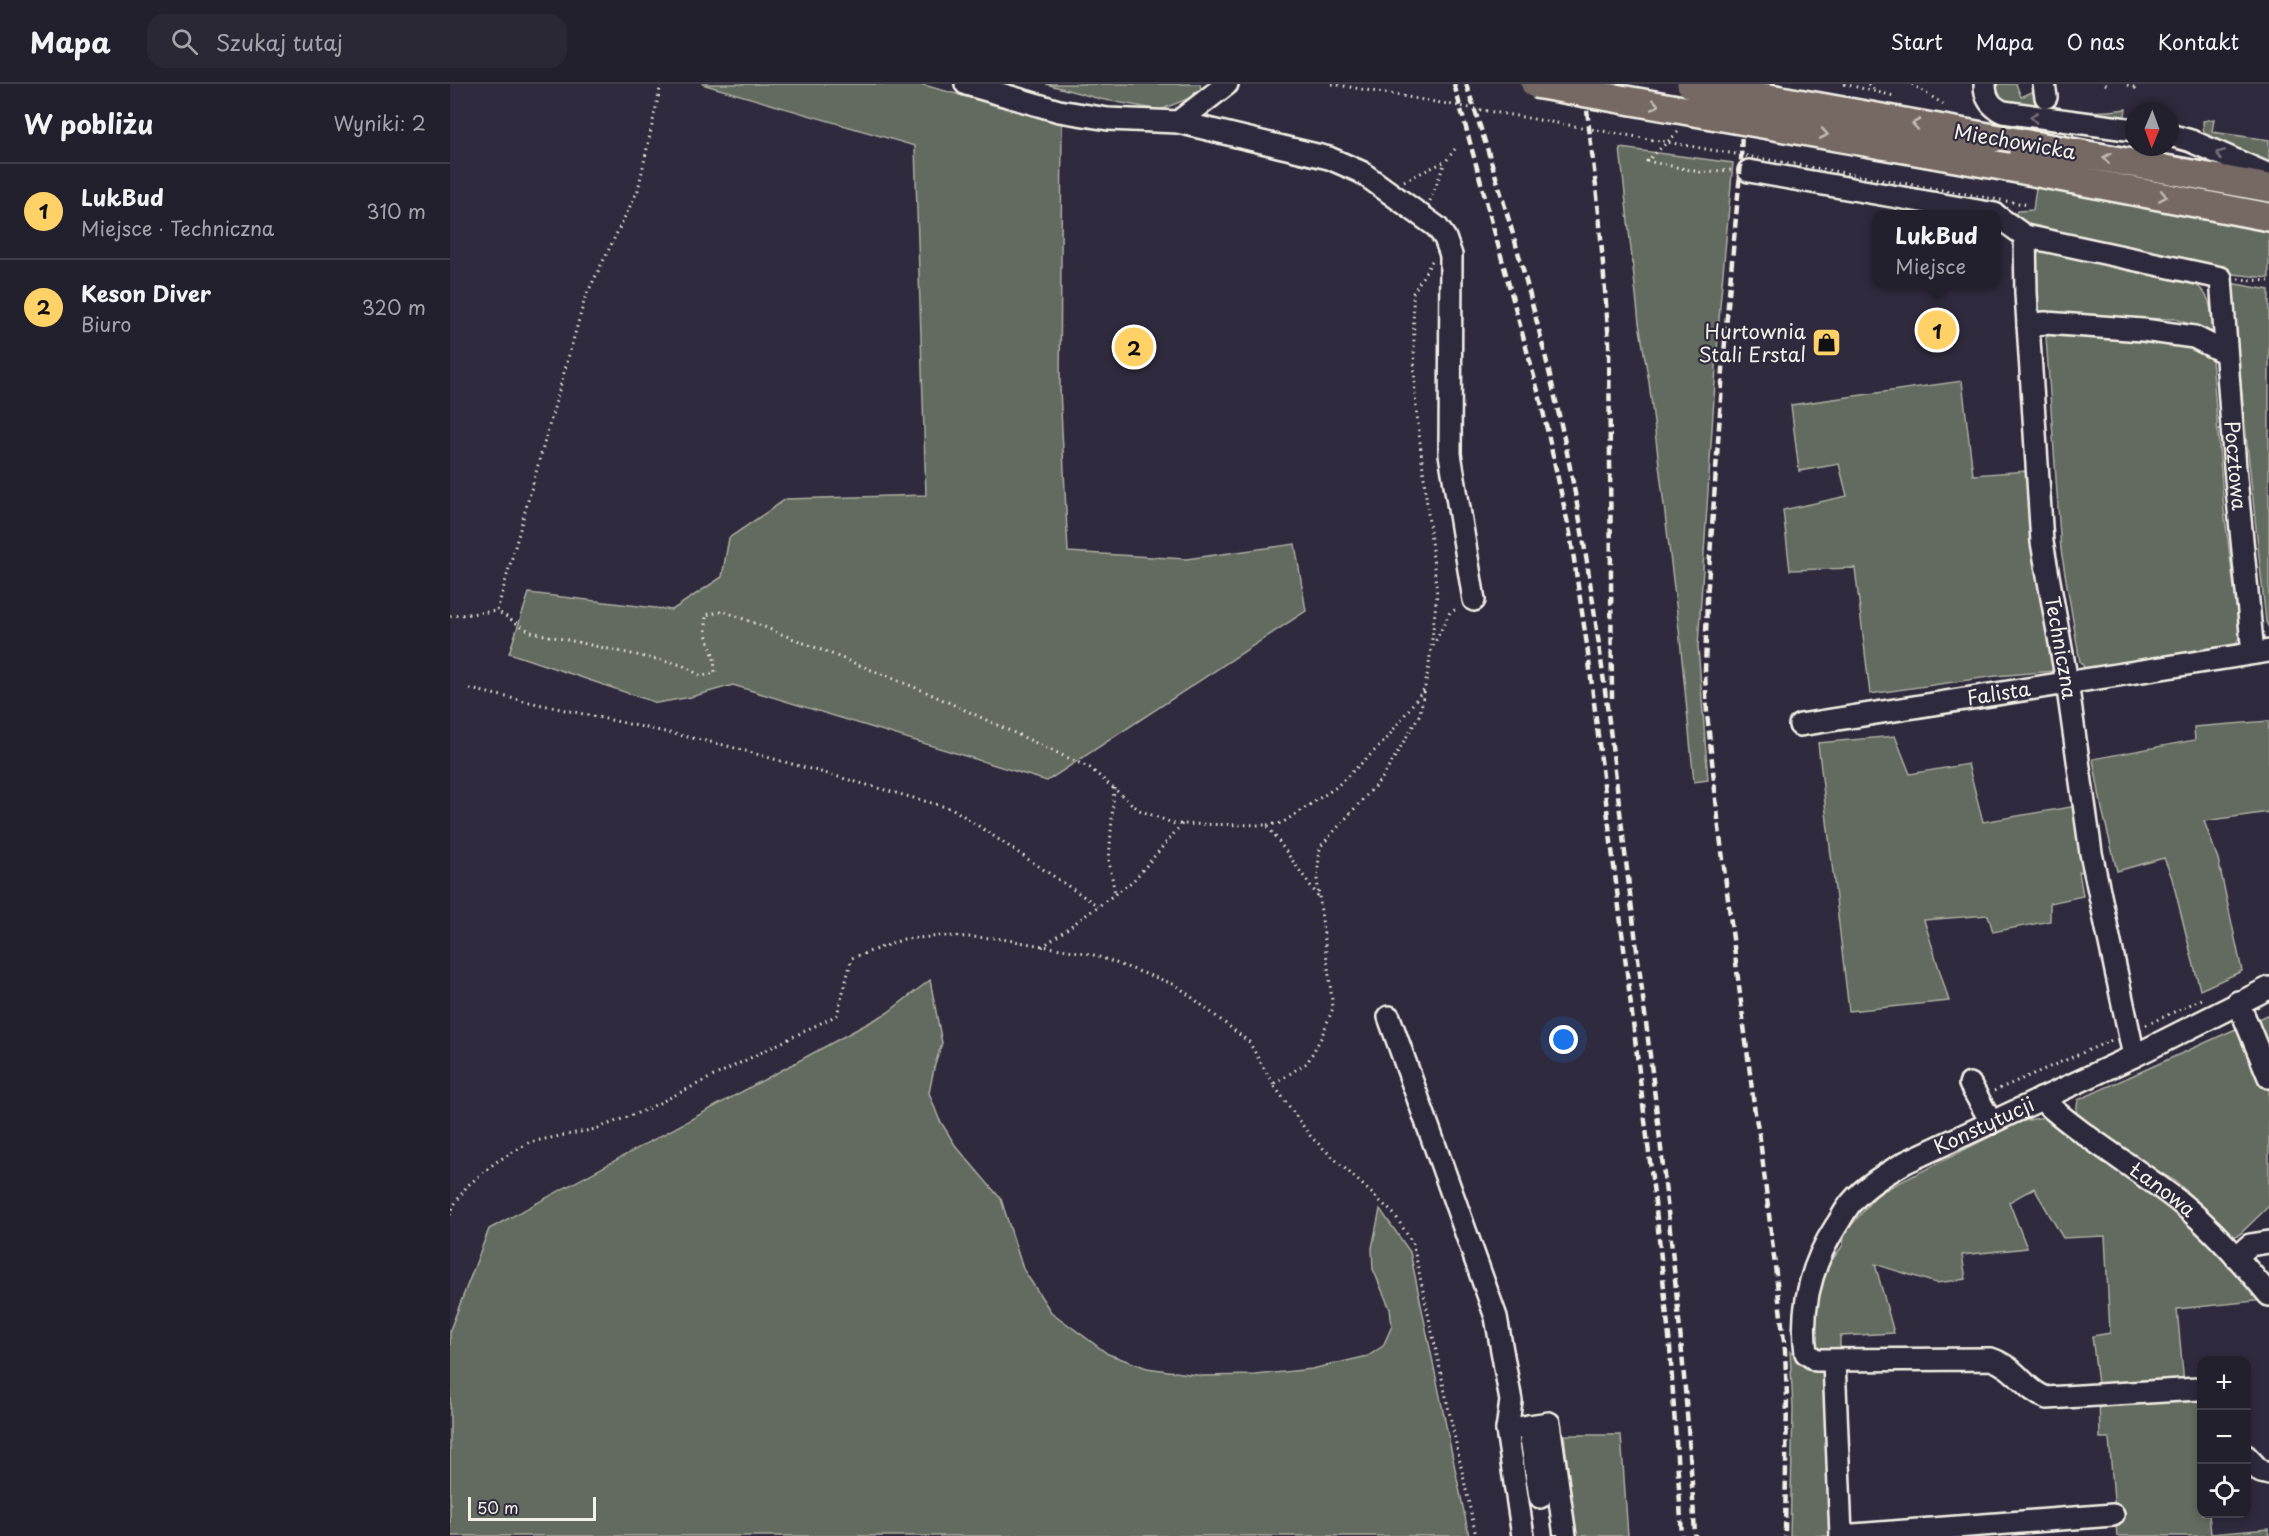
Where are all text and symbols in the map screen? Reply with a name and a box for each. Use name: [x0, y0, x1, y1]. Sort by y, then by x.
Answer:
search box: [147, 14, 567, 68]
text: Mapa: [30, 20, 111, 63]
icon: search: [168, 25, 201, 58]
text: Szukaj tutaj: [216, 25, 343, 58]
text: Start: [1891, 25, 1943, 57]
text: Mapa: [1976, 25, 2034, 57]
text: O nas: [2067, 25, 2125, 57]
text: Kontakt: [2158, 25, 2239, 57]
one-way arrow: [1650, 98, 1660, 110]
north arrow: [2125, 102, 2179, 156]
text: W pobliżu: [24, 104, 153, 143]
text: Wyniki: 2: [333, 108, 426, 138]
one-way arrow: [2030, 111, 2039, 124]
street label: Miechowicka: [1952, 116, 2079, 167]
one-way arrow: [1911, 118, 1921, 131]
one-way arrow: [1819, 127, 1829, 140]
one-way arrow: [2215, 149, 2226, 161]
one-way arrow: [2102, 152, 2112, 165]
text: LukBud: [81, 180, 164, 213]
one-way arrow: [2158, 189, 2168, 202]
text: 1: [39, 196, 48, 226]
text: 310 m: [366, 196, 426, 226]
popup: [1872, 210, 2001, 288]
text: Miejsce · Techniczna: [81, 213, 274, 243]
text: LukBud: [1895, 218, 1978, 251]
text: Miejsce: [1895, 251, 1966, 281]
text: Keson Diver: [81, 276, 211, 309]
text: 2: [36, 292, 51, 322]
text: 320 m: [362, 292, 426, 322]
pin: 1: [1918, 308, 1956, 352]
text: Biuro: [81, 309, 131, 339]
place label: Hurtownia Stali Erstal: [1698, 316, 1807, 369]
pin: 2: [1114, 324, 1154, 370]
shop icon: Hurtownia Stali Erstal: [1811, 327, 1843, 359]
street label: Pocztowa: [2218, 420, 2255, 512]
street label: Techniczna: [2038, 594, 2085, 702]
street label: Falista: [1964, 673, 2033, 713]
your location: [1549, 1025, 1578, 1054]
street label: Konstytucji: [1928, 1089, 2039, 1161]
street label: Łanowa: [2124, 1154, 2203, 1224]
map controls: [2197, 1356, 2251, 1518]
button: +: [2197, 1356, 2251, 1410]
button: −: [2197, 1410, 2251, 1464]
button: locate: [2197, 1464, 2251, 1518]
scale bar: [468, 1494, 596, 1522]
text: 50 m: [477, 1495, 518, 1519]

